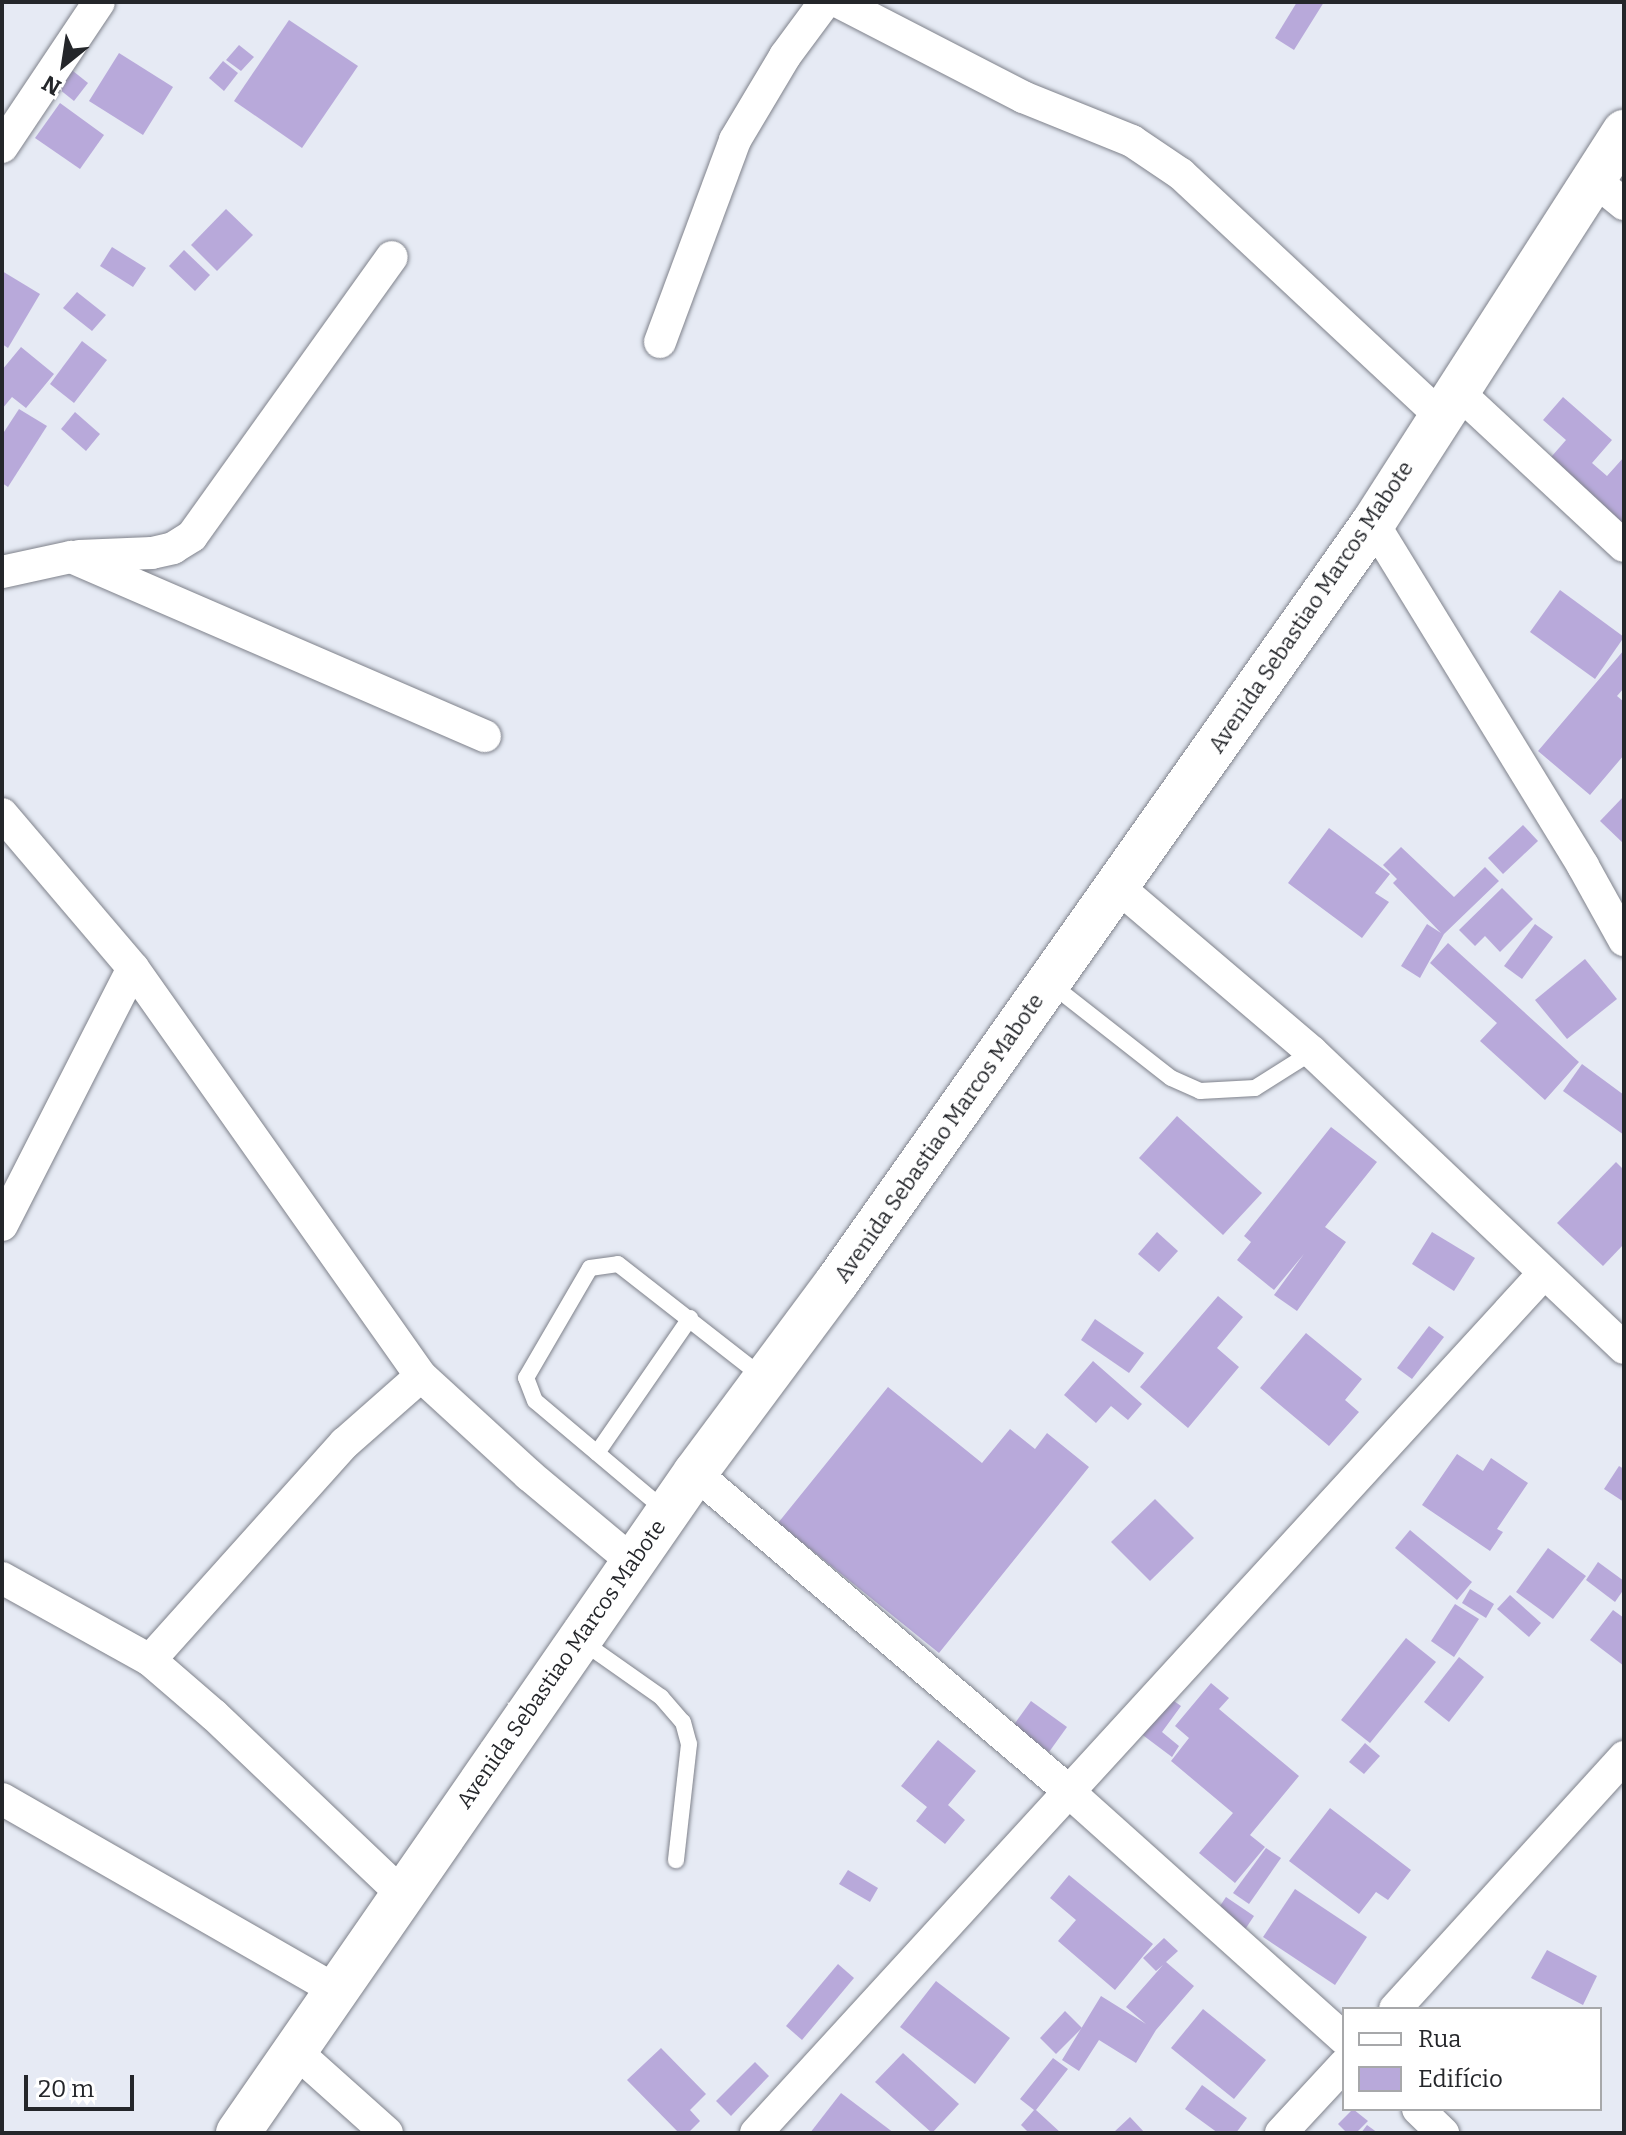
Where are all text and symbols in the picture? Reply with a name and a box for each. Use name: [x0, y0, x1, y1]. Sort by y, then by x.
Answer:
north arrow: [24, 24, 104, 104]
text: N: [38, 69, 66, 101]
street label: Avenida Sebastiao Marcos Mabote: [1203, 456, 1419, 758]
street label: Avenida Sebastiao Marcos Mabote: [829, 989, 1049, 1287]
street label: Avenida Sebastiao Marcos Mabote: [451, 1515, 671, 1813]
legend: [1342, 2007, 1602, 2111]
text: Rua: [1418, 2025, 1461, 2053]
scale bar: [28, 2059, 138, 2109]
text: Edifício: [1418, 2065, 1503, 2093]
text: 20 m: [38, 2075, 94, 2103]

